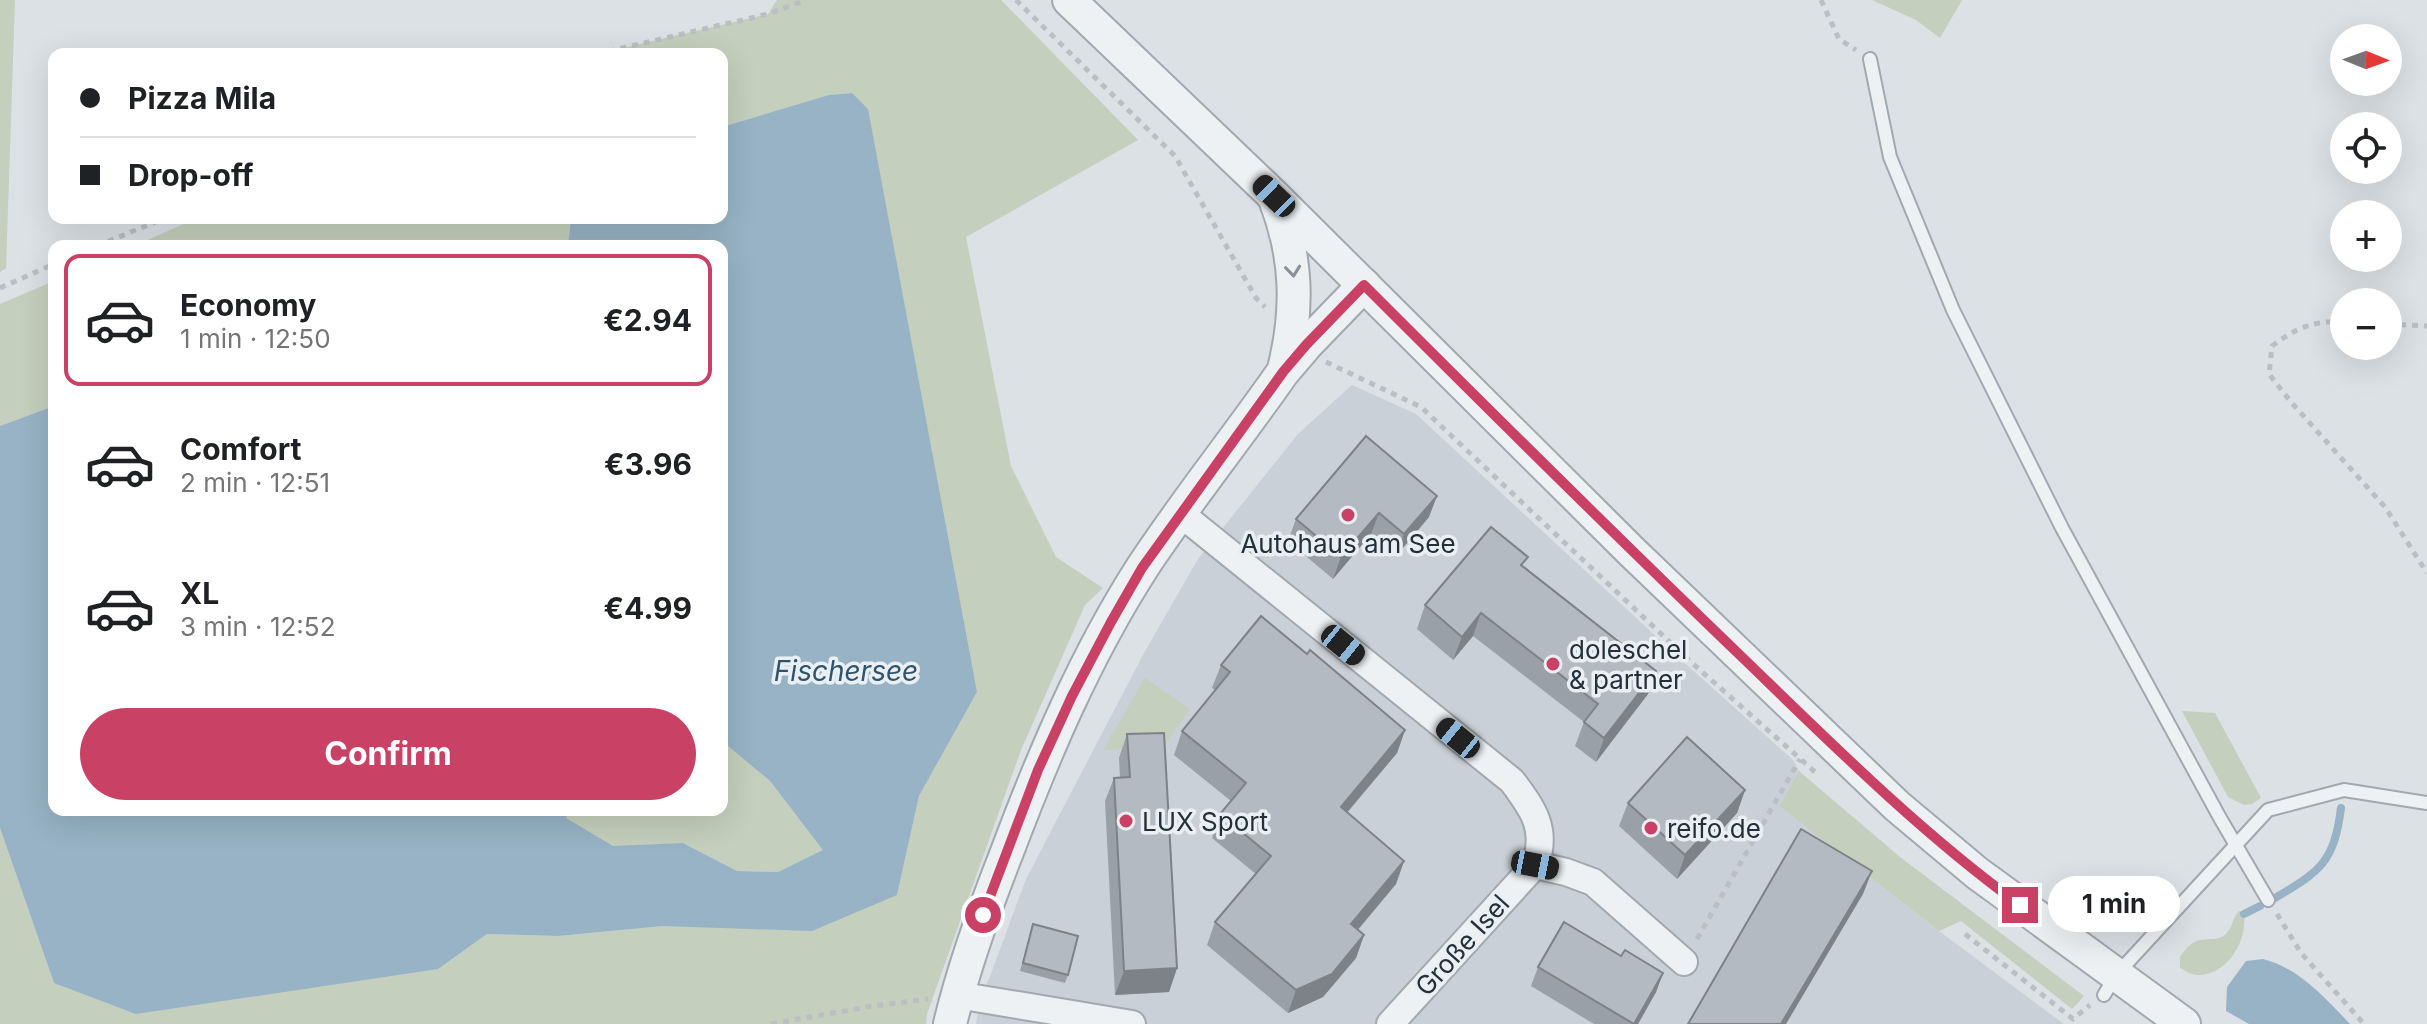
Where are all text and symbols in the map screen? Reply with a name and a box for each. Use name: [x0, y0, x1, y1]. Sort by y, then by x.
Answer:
north arrow: [2330, 24, 2402, 96]
map controls: [2330, 24, 2402, 360]
text: Pizza Mila: [128, 80, 276, 116]
button: locate: [2330, 112, 2402, 184]
text: Drop-off: [128, 157, 254, 193]
car: [1248, 171, 1300, 221]
button: +: [2330, 200, 2402, 272]
one-way arrow: [1284, 265, 1301, 278]
icon: car: [84, 284, 156, 356]
text: Economy: [180, 287, 316, 323]
button: −: [2330, 288, 2402, 360]
text: €2.94: [603, 302, 692, 338]
text: 1 min · 12:50: [180, 323, 331, 354]
icon: car: [84, 428, 156, 500]
text: Comfort: [180, 431, 301, 467]
text: €3.96: [604, 446, 692, 482]
text: 2 min · 12:51: [180, 467, 330, 498]
marker: Autohaus am See: [1339, 506, 1357, 524]
place label: Autohaus am See: [1240, 528, 1456, 559]
icon: car: [84, 572, 156, 644]
text: XL: [180, 575, 219, 611]
text: €4.99: [604, 590, 692, 626]
text: 3 min · 12:52: [180, 611, 336, 642]
car: [1317, 621, 1369, 669]
place label: doleschel & partner: [1569, 634, 1687, 695]
water label: Fischersee: [774, 654, 918, 688]
marker: doleschel & partner: [1544, 655, 1562, 673]
button: Confirm: [80, 708, 696, 800]
car: [1432, 714, 1484, 762]
place label: LUX Sport: [1142, 806, 1268, 837]
marker: LUX Sport: [1117, 812, 1135, 830]
place label: reifo.de: [1667, 813, 1761, 844]
marker: reifo.de: [1642, 819, 1660, 837]
car: [1509, 849, 1561, 881]
callout: 1 min: [2048, 877, 2180, 933]
route end: [2002, 887, 2038, 923]
street label: Große Isel: [1409, 888, 1515, 1002]
text: 1 min: [2082, 888, 2146, 919]
route start: [965, 897, 1001, 933]

